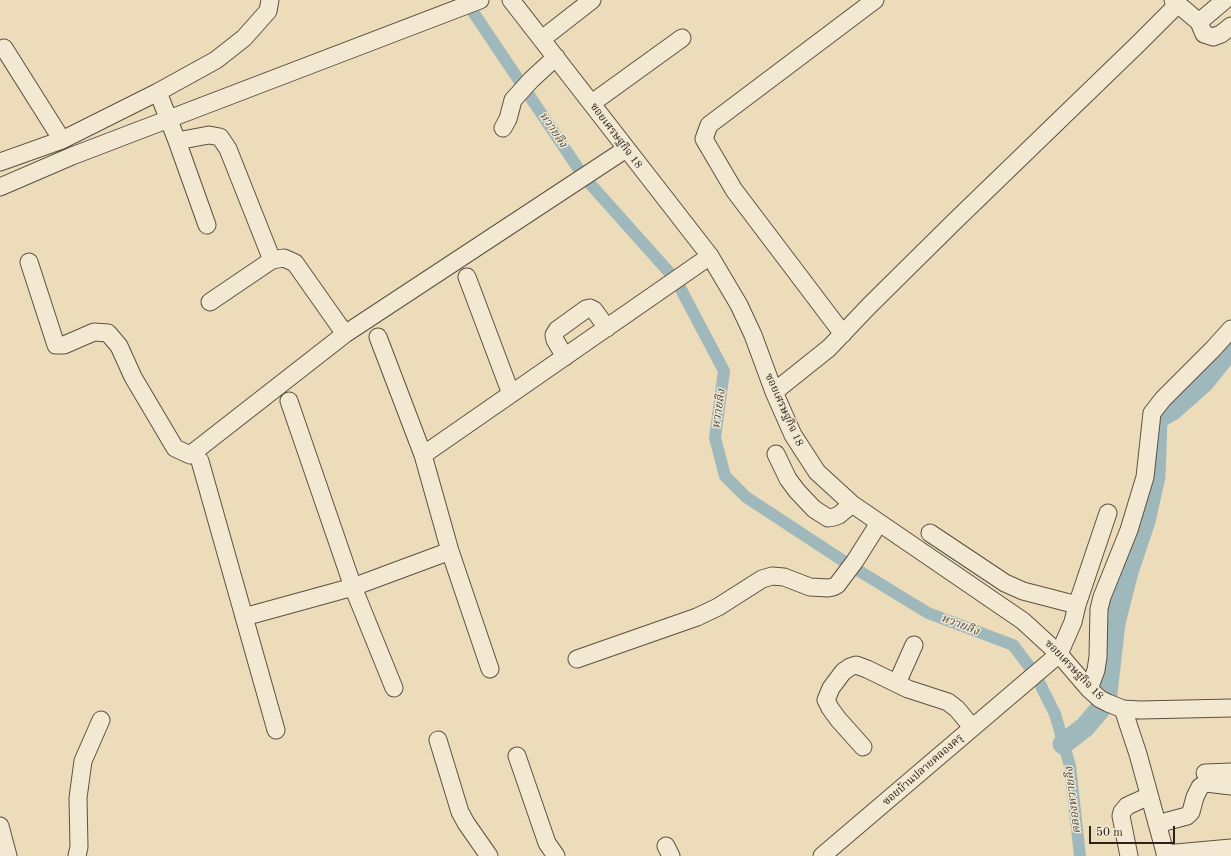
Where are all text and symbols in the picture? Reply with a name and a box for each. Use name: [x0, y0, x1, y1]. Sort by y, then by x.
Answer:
street label: ซอยเศรษฐกิจ 18: [587, 101, 645, 171]
water label: หวายลิง: [536, 109, 570, 151]
street label: ซอยเศรษฐกิจ 18: [762, 371, 806, 449]
water label: หวายลิง: [709, 388, 729, 430]
water label: หวายลิง: [939, 611, 981, 639]
street label: ซอยเศรษฐกิจ 18: [1042, 637, 1106, 703]
street label: ซอยบ้านปลายคลองครุ: [880, 731, 966, 809]
water label: คลองหวายลิง: [1062, 765, 1084, 835]
scale bar: [1091, 818, 1177, 844]
text: 50 m: [1096, 827, 1123, 839]

